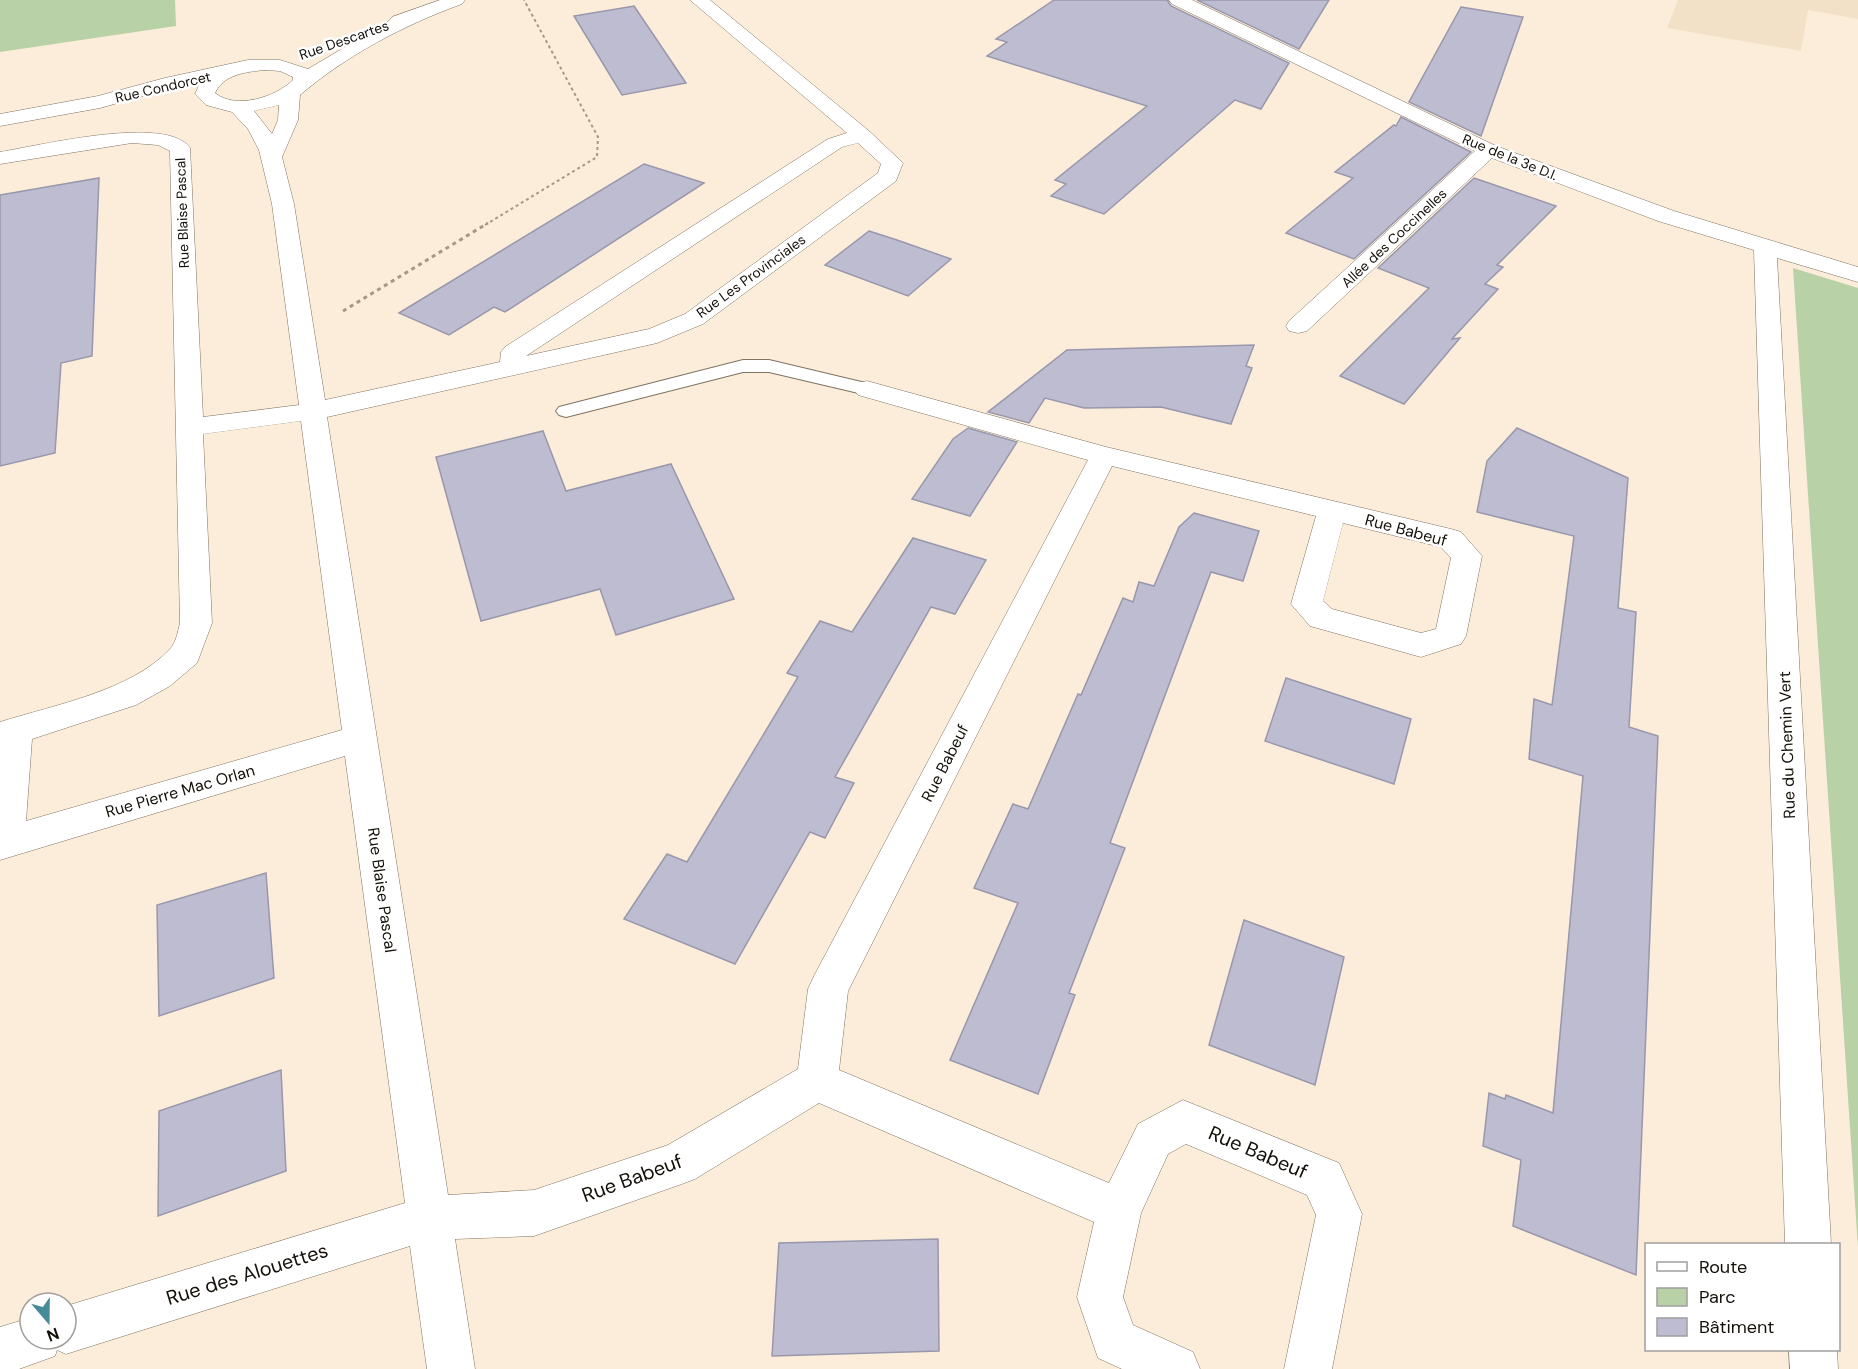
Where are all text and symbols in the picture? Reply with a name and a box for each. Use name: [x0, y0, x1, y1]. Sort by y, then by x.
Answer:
street label: Rue Descartes: [297, 16, 391, 64]
street label: Rue Condorcet: [113, 67, 213, 107]
street label: Rue de la 3e D.I.: [1460, 130, 1560, 184]
street label: Rue Blaise Pascal: [171, 157, 193, 269]
street label: Allée des Coccinelles: [1338, 185, 1450, 291]
street label: Rue Les Provinciales: [693, 230, 809, 322]
street label: Rue Babeuf: [1363, 509, 1449, 551]
street label: Rue du Chemin Vert: [1774, 671, 1800, 819]
street label: Rue Babeuf: [917, 721, 973, 805]
street label: Rue Pierre Mac Orlan: [103, 760, 257, 822]
street label: Rue Blaise Pascal: [363, 826, 401, 954]
street label: Rue Babeuf: [1205, 1119, 1312, 1185]
street label: Rue Babeuf: [578, 1148, 686, 1208]
street label: Rue des Alouettes: [163, 1237, 331, 1311]
legend: [1645, 1243, 1840, 1351]
text: Route: [1699, 1255, 1747, 1279]
text: Parc: [1699, 1285, 1735, 1309]
north arrow: [18, 1291, 78, 1351]
text: Bâtiment: [1699, 1315, 1774, 1339]
text: N: [44, 1323, 62, 1346]

